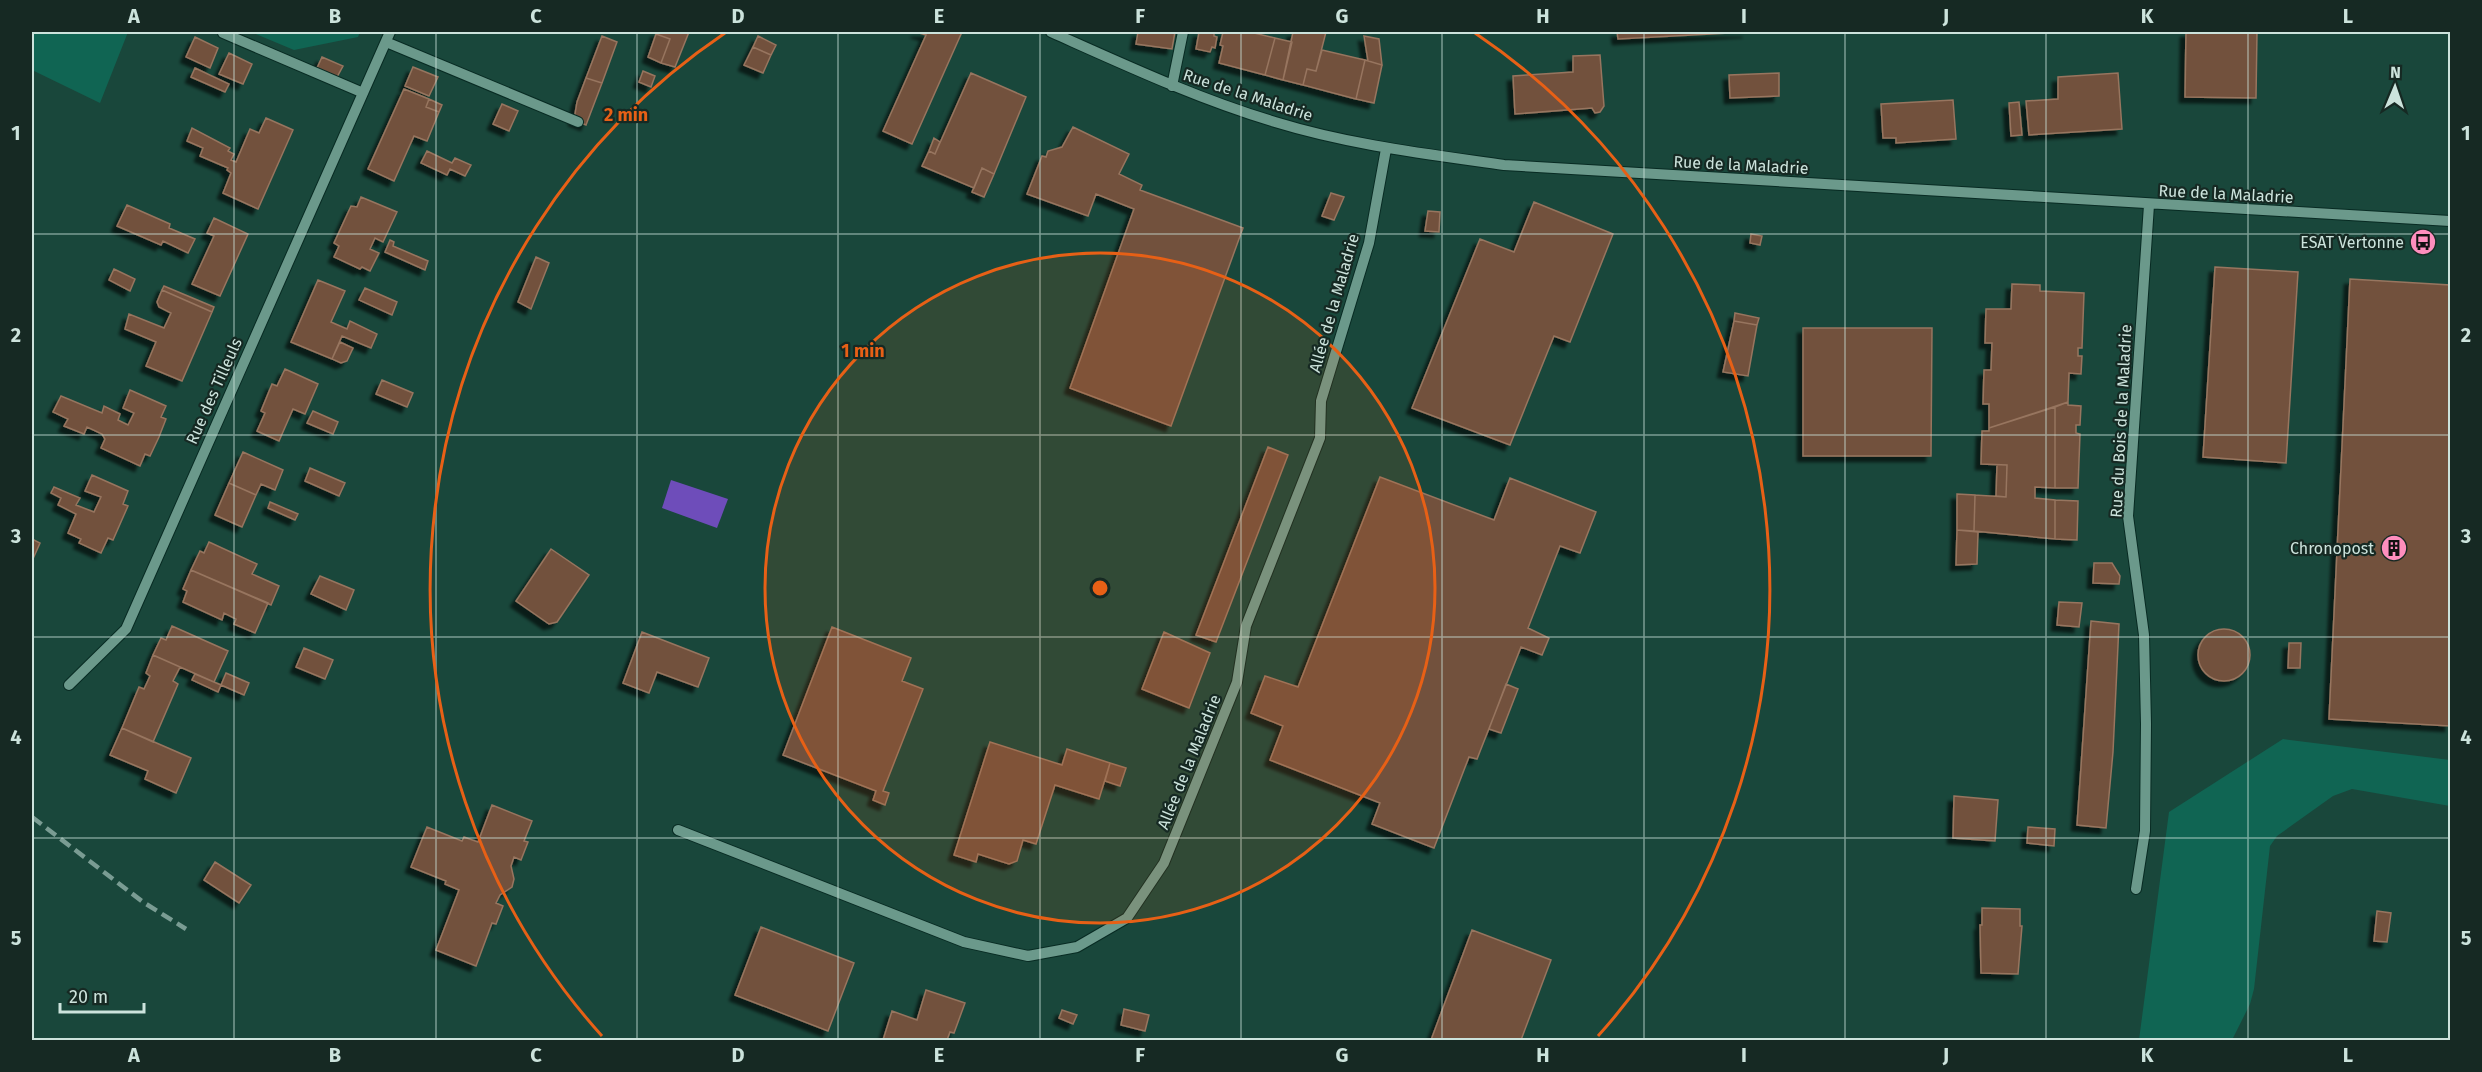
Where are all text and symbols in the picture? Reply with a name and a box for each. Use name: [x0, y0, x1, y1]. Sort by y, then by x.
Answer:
text: A: [127, 4, 141, 28]
text: B: [329, 4, 341, 28]
text: C: [530, 4, 542, 28]
text: D: [731, 4, 745, 28]
text: E: [934, 4, 944, 28]
text: F: [1135, 4, 1145, 28]
text: G: [1336, 4, 1348, 28]
text: H: [1536, 4, 1550, 28]
text: I: [1741, 4, 1747, 28]
text: J: [1942, 4, 1949, 28]
text: K: [2141, 4, 2154, 28]
text: L: [2343, 4, 2353, 28]
north arrow: [2365, 57, 2425, 117]
text: N: [2390, 63, 2401, 82]
street label: Rue de la Maladrie: [1181, 65, 1315, 125]
text: 2 min: [604, 104, 648, 126]
text: 1: [11, 121, 21, 145]
text: 1: [2461, 121, 2471, 145]
street label: Rue de la Maladrie: [1673, 152, 1809, 178]
street label: Rue de la Maladrie: [2158, 181, 2294, 207]
bus stop icon: ESAT Vertonne: [2408, 227, 2438, 257]
street label: Allée de la Maladrie: [1305, 231, 1363, 375]
place label: ESAT Vertonne: [2300, 233, 2404, 252]
text: 2: [11, 323, 21, 347]
text: 2: [2461, 323, 2471, 347]
street label: Rue du Bois de la Maladrie: [2106, 324, 2136, 518]
street label: Rue des Tilleuls: [182, 335, 246, 447]
text: 1 min: [841, 340, 885, 362]
text: 3: [10, 524, 21, 548]
text: 3: [2460, 524, 2471, 548]
building icon: Chronopost: [2379, 533, 2409, 563]
place label: Chronopost: [2290, 539, 2374, 558]
centre of rings: [1090, 578, 1110, 598]
street label: Allée de la Maladrie: [1153, 692, 1225, 832]
text: 4: [10, 725, 22, 749]
text: 4: [2460, 725, 2472, 749]
text: 5: [11, 926, 22, 950]
text: 5: [2461, 926, 2472, 950]
scale bar: [60, 976, 144, 1014]
text: 20 m: [69, 986, 108, 1008]
text: A: [127, 1043, 141, 1067]
text: B: [329, 1043, 341, 1067]
text: C: [530, 1043, 542, 1067]
text: D: [731, 1043, 745, 1067]
text: E: [934, 1043, 944, 1067]
text: F: [1135, 1043, 1145, 1067]
text: G: [1336, 1043, 1348, 1067]
text: H: [1536, 1043, 1550, 1067]
text: I: [1741, 1043, 1747, 1067]
text: J: [1942, 1043, 1949, 1067]
text: K: [2141, 1043, 2154, 1067]
text: L: [2343, 1043, 2353, 1067]

